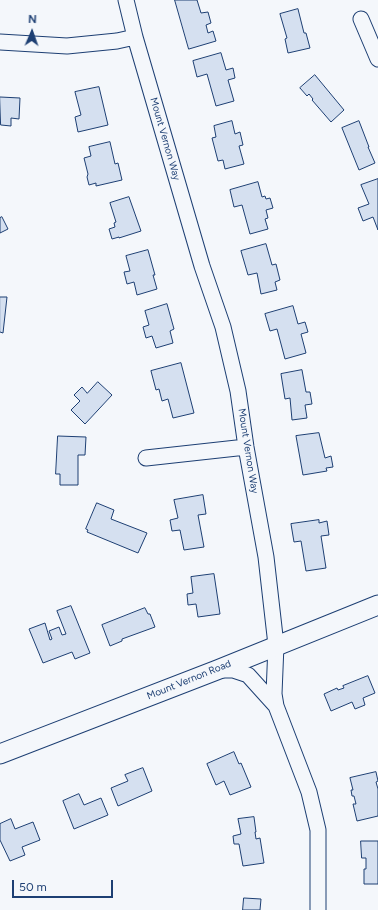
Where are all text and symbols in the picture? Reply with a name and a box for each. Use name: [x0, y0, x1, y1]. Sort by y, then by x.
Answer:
north arrow: [12, 12, 52, 52]
text: N: [28, 13, 37, 26]
street label: Mount Vernon Way: [147, 96, 183, 182]
street label: Mount Vernon Way: [235, 408, 261, 494]
street label: Mount Vernon Road: [145, 658, 233, 702]
scale bar: [14, 872, 115, 898]
text: 50 m: [19, 880, 47, 894]

